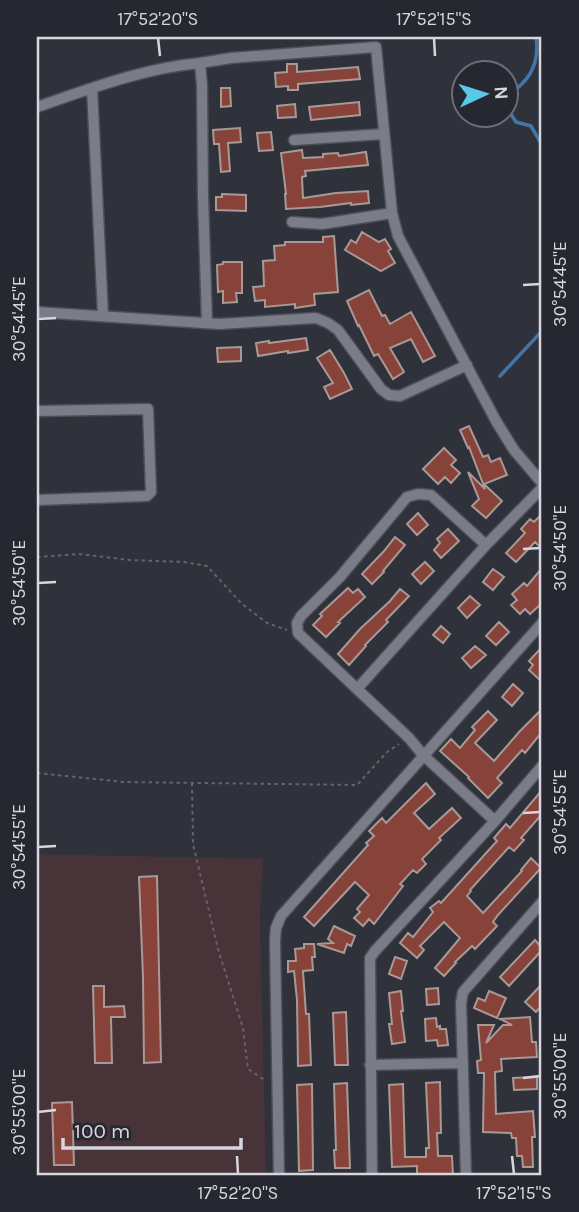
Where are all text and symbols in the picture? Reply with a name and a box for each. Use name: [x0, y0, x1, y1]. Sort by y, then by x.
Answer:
text: 17°52'20"S: [117, 8, 199, 30]
text: 17°52'15"S: [396, 8, 472, 30]
north arrow: [449, 60, 520, 130]
text: N: [490, 85, 512, 100]
text: 30°54'45"E: [549, 241, 571, 327]
text: 30°54'45"E: [8, 276, 30, 362]
text: 30°54'50"E: [549, 505, 571, 591]
text: 30°54'50"E: [8, 540, 30, 626]
text: 30°54'55"E: [549, 769, 571, 855]
text: 30°54'55"E: [8, 804, 30, 890]
text: 30°55'00"E: [549, 1032, 571, 1120]
text: 30°55'00"E: [8, 1068, 30, 1156]
scale bar: [63, 1107, 242, 1151]
text: 100 m: [74, 1119, 131, 1143]
text: 17°52'20"S: [197, 1182, 279, 1204]
text: 17°52'15"S: [476, 1182, 552, 1204]

